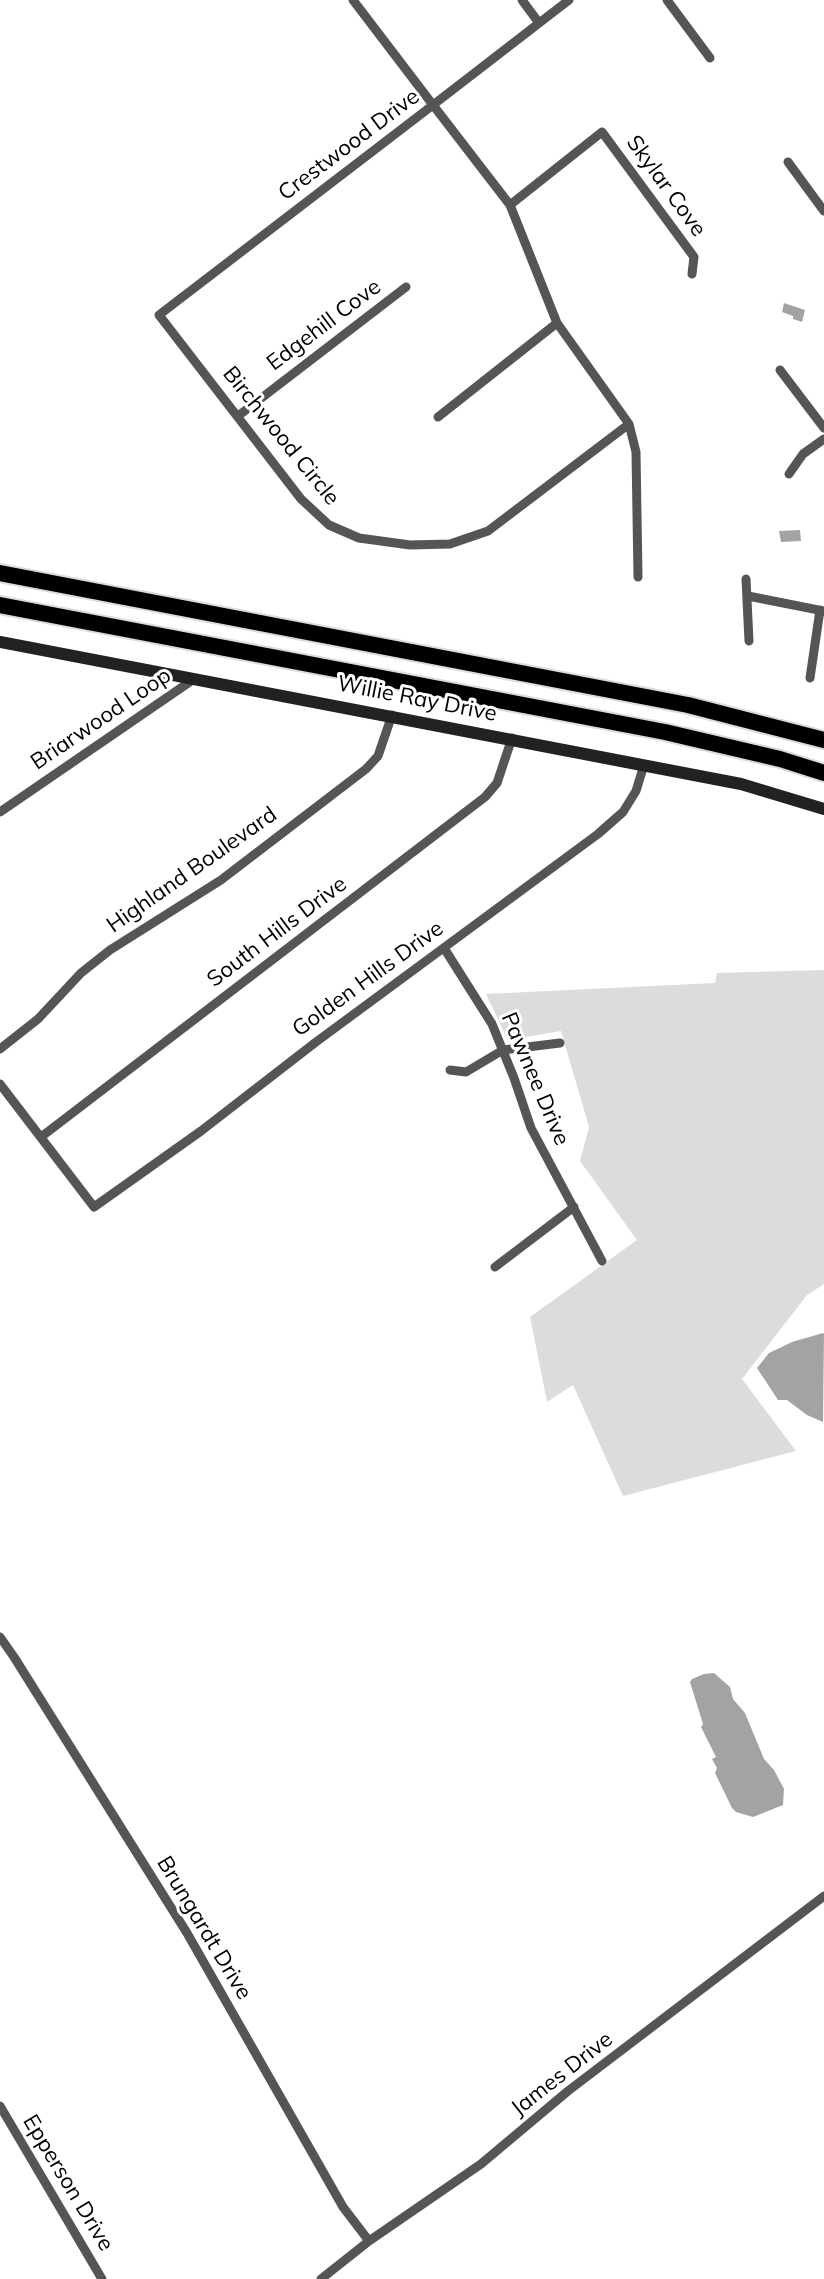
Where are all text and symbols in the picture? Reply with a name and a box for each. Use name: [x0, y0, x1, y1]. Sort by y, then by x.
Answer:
street label: Crestwood Drive: [273, 83, 425, 207]
street label: Skylar Cove: [620, 130, 712, 242]
street label: Edgehill Cove: [262, 274, 386, 376]
street label: Birchwood Circle: [217, 361, 345, 511]
street label: Briarwood Loop: [26, 662, 176, 776]
street label: Willie Ray Drive: [335, 671, 499, 727]
street label: Highland Boulevard: [102, 801, 282, 939]
street label: South Hills Drive: [202, 871, 352, 993]
street label: Golden Hills Drive: [287, 915, 449, 1043]
street label: Pawnee Drive: [495, 1009, 575, 1149]
street label: Brungardt Drive: [151, 1852, 257, 2004]
street label: James Drive: [506, 2026, 618, 2122]
street label: Epperson Drive: [17, 2110, 119, 2256]

